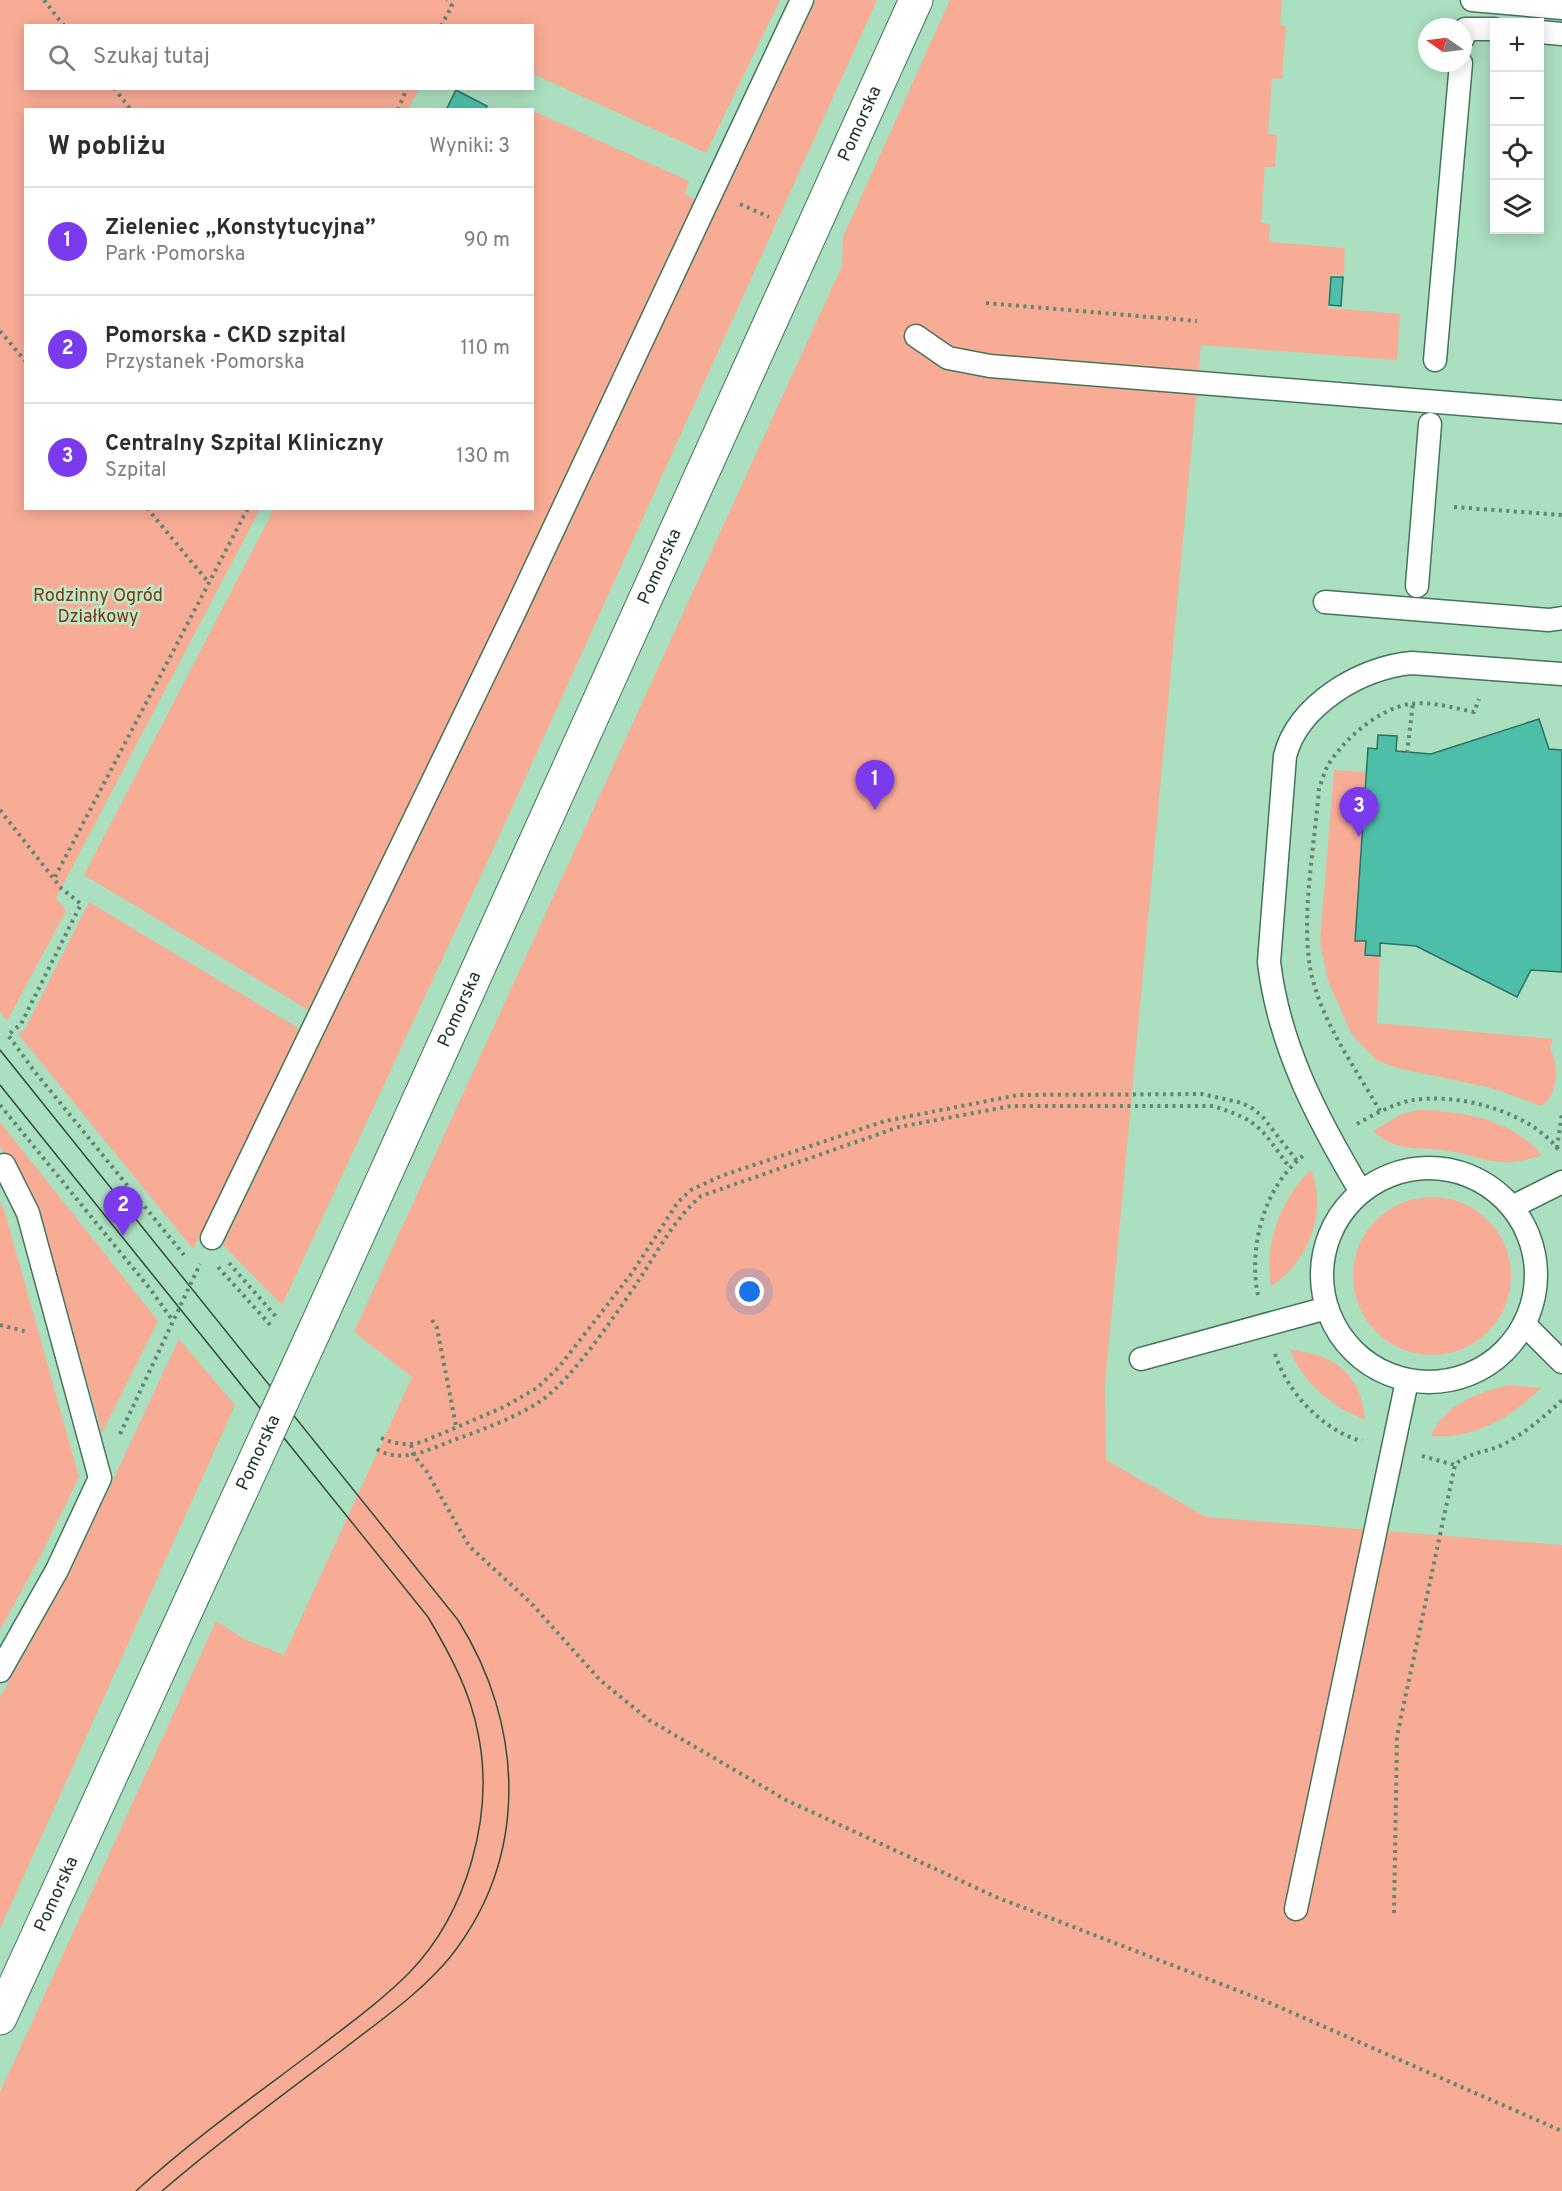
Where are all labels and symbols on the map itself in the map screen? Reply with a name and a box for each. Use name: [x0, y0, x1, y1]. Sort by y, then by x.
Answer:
north arrow: [1418, 18, 1472, 72]
street label: Pomorska: [833, 82, 887, 165]
street label: Pomorska: [633, 525, 687, 608]
park label: Rodzinny Ogród Działkowy: [33, 585, 163, 629]
pin: 1: [856, 760, 894, 810]
pin: 3: [1340, 788, 1378, 837]
street label: Pomorska: [433, 968, 487, 1051]
pin: 2: [104, 1186, 142, 1236]
your location: [735, 1277, 764, 1306]
street label: Pomorska: [231, 1411, 286, 1494]
street label: Pomorska: [29, 1853, 84, 1936]

